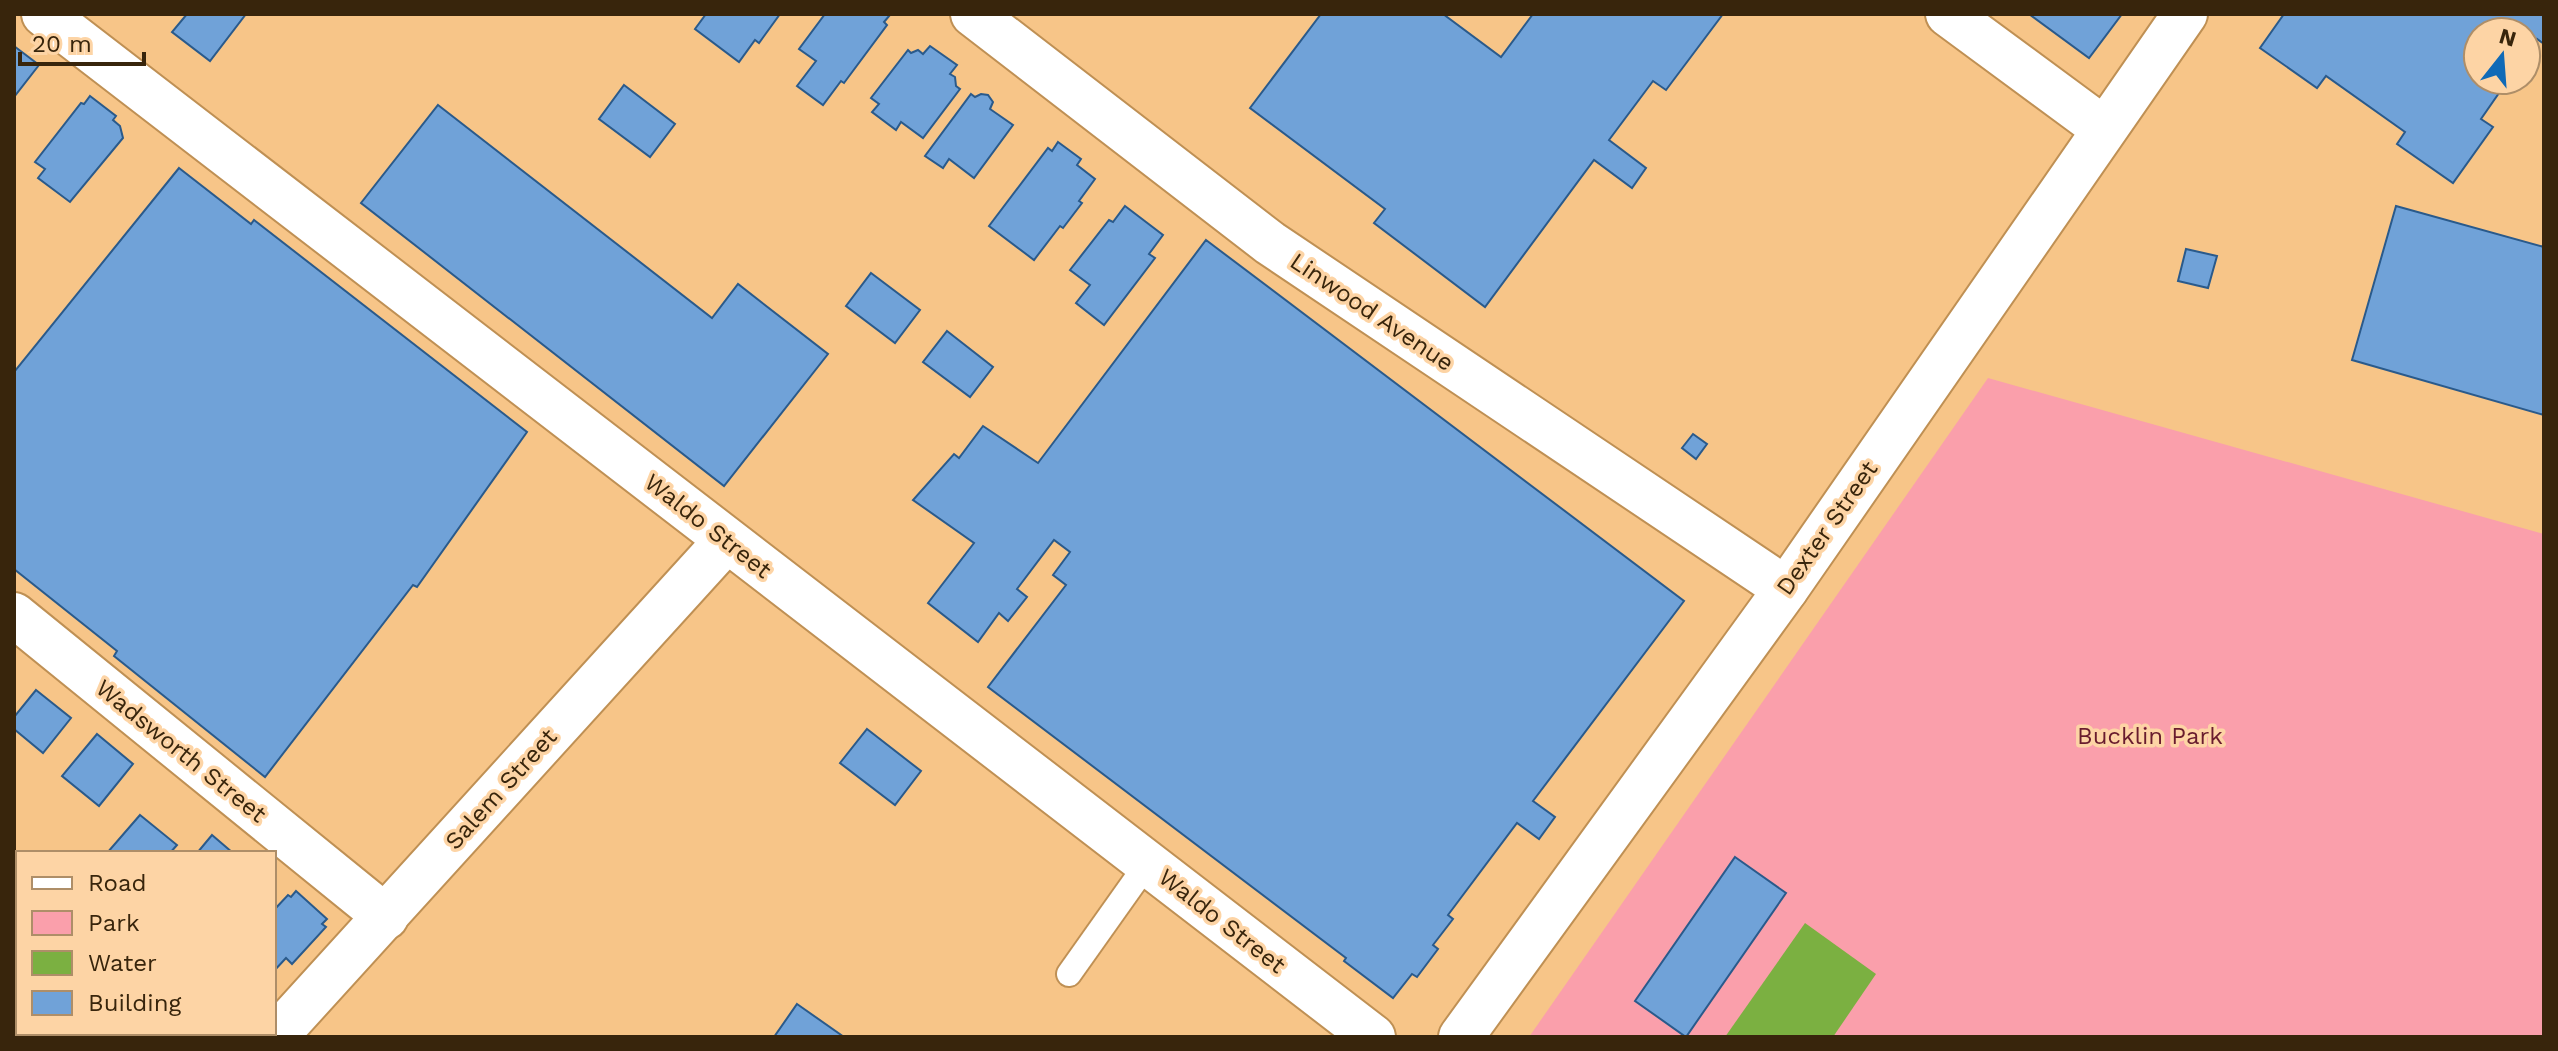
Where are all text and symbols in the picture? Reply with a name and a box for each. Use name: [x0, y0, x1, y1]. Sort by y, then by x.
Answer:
scale bar: [20, 16, 144, 66]
north arrow: [2462, 16, 2542, 96]
text: N: [2496, 23, 2519, 52]
text: 20 m: [32, 30, 92, 58]
street label: Linwood Avenue: [1285, 247, 1459, 377]
street label: Dexter Street: [1770, 456, 1884, 600]
street label: Waldo Street: [639, 468, 777, 584]
street label: Wadsworth Street: [90, 674, 272, 828]
park label: Bucklin Park: [2077, 722, 2223, 750]
street label: Salem Street: [439, 723, 563, 855]
legend: [16, 851, 276, 1035]
street label: Waldo Street: [1153, 863, 1291, 979]
text: Road: [88, 869, 147, 897]
text: Park: [88, 909, 140, 937]
text: Water: [88, 949, 157, 977]
text: Building: [88, 989, 181, 1017]

